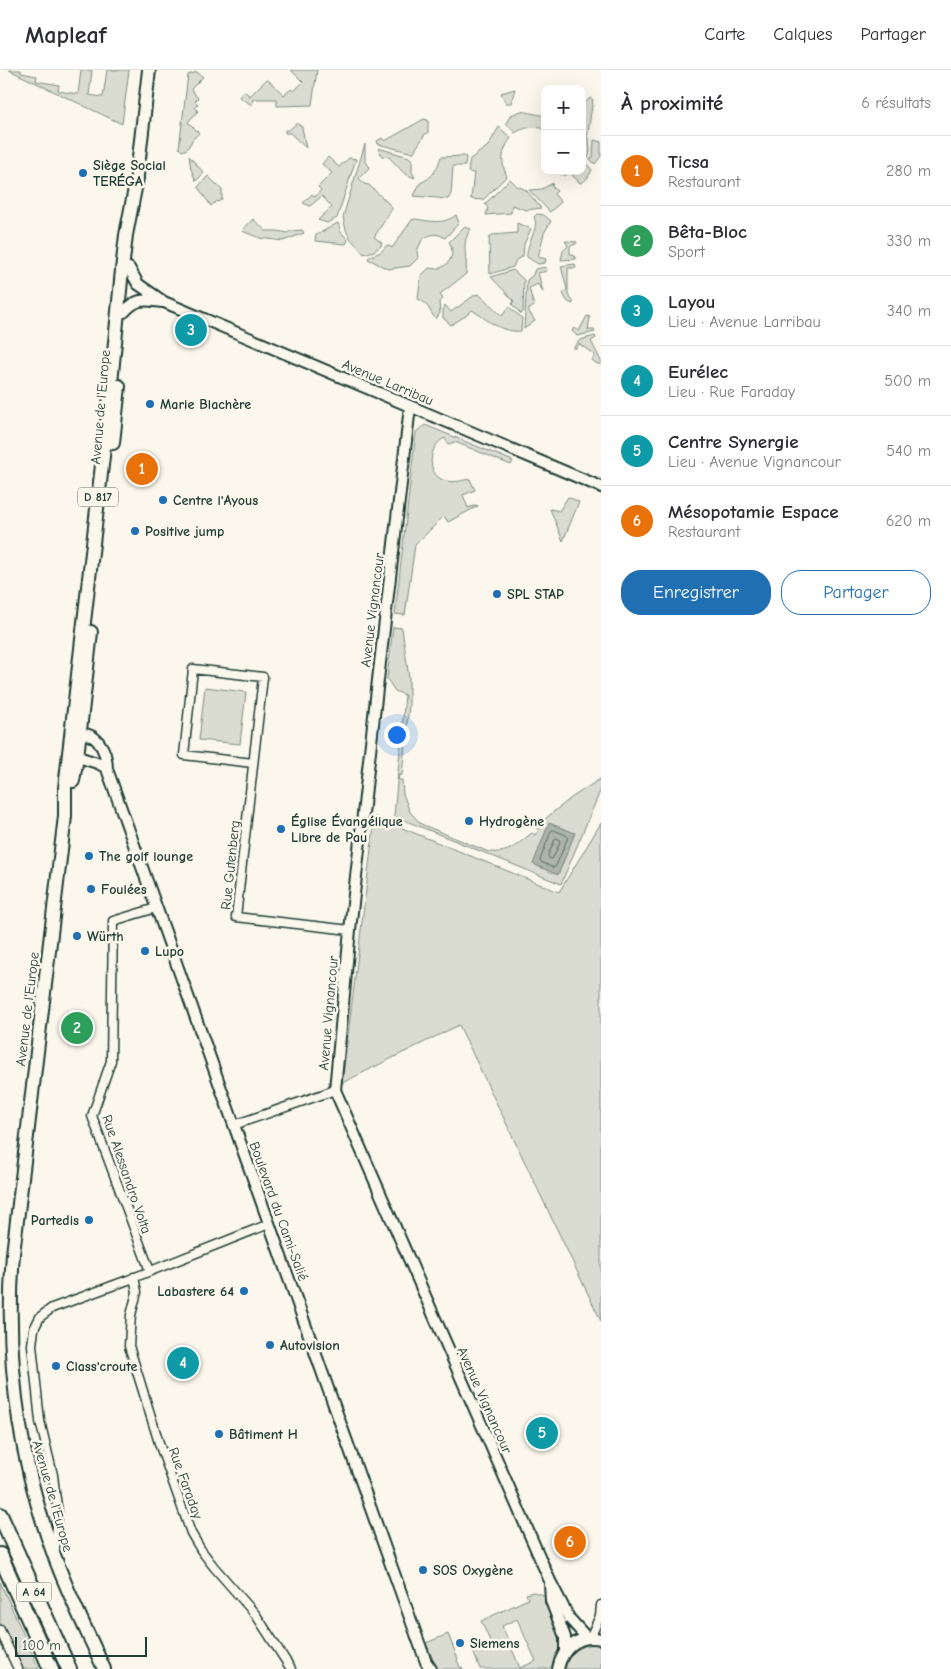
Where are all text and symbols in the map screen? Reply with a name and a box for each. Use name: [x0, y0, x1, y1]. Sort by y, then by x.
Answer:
text: Mapleaf: [25, 21, 106, 49]
text: Carte: [704, 24, 745, 45]
text: Calques: [773, 24, 833, 45]
text: Partager: [861, 24, 926, 45]
map controls: [541, 85, 586, 175]
button: +: [541, 85, 586, 130]
text: À proximité: [621, 91, 723, 115]
text: 6 résultats: [861, 94, 931, 112]
button: −: [541, 130, 586, 175]
text: Ticsa: [668, 151, 709, 173]
place label: Siège Social TERÉGA: [93, 157, 166, 190]
text: 1: [634, 162, 640, 180]
text: 280 m: [886, 162, 931, 180]
marker: Siège Social TERÉGA: [77, 167, 89, 179]
text: Restaurant: [668, 173, 740, 191]
text: Bêta-Bloc: [668, 221, 747, 243]
text: 2: [633, 232, 641, 250]
text: 330 m: [886, 232, 931, 250]
text: Sport: [668, 243, 705, 261]
text: Layou: [668, 291, 715, 313]
text: 3: [633, 302, 641, 320]
text: 340 m: [887, 302, 931, 320]
pin: 3: [175, 311, 207, 349]
text: Lieu · Avenue Larribau: [668, 313, 821, 331]
street label: Avenue de l'Europe: [87, 349, 114, 465]
street label: Avenue Larribau: [340, 356, 436, 409]
text: Eurélec: [668, 361, 728, 383]
text: 4: [633, 372, 641, 390]
text: 500 m: [884, 372, 931, 390]
text: Lieu · Rue Faraday: [668, 383, 795, 401]
place label: Marie Blachère: [160, 396, 251, 413]
marker: Marie Blachère: [144, 398, 156, 410]
text: Centre Synergie: [668, 431, 799, 453]
text: 5: [633, 442, 641, 460]
text: 540 m: [886, 442, 931, 460]
pin: 1: [126, 450, 158, 488]
text: Lieu · Avenue Vignancour: [668, 453, 841, 471]
road number: D 817: [78, 488, 118, 507]
place label: Centre l'Ayous: [173, 492, 258, 509]
marker: Centre l'Ayous: [157, 494, 169, 506]
text: Mésopotamie Espace: [668, 501, 839, 523]
text: 6: [633, 512, 641, 530]
text: 620 m: [886, 512, 931, 530]
place label: Positive jump: [145, 523, 224, 540]
text: Restaurant: [668, 523, 740, 541]
marker: Positive jump: [129, 525, 141, 537]
street label: Avenue Vignancour: [357, 552, 388, 668]
button: Enregistrer: [621, 570, 771, 615]
button: Partager: [781, 570, 931, 615]
place label: SPL STAP: [507, 586, 564, 603]
marker: SPL STAP: [491, 588, 503, 600]
your location: [384, 722, 410, 748]
place label: Église Évangélique Libre de Pau: [291, 813, 403, 846]
place label: Hydrogène: [479, 813, 544, 830]
marker: Hydrogène: [463, 815, 475, 827]
street label: Rue Gutenberg: [217, 820, 244, 911]
marker: Église Évangélique Libre de Pau: [275, 823, 287, 835]
place label: The golf lounge: [99, 848, 193, 865]
marker: The golf lounge: [83, 850, 95, 862]
place label: Foulées: [101, 881, 147, 898]
marker: Foulées: [85, 883, 97, 895]
place label: Würth: [87, 928, 124, 945]
marker: Würth: [71, 930, 83, 942]
place label: Lupo: [155, 943, 184, 960]
marker: Lupo: [139, 945, 151, 957]
street label: Avenue de l'Europe: [12, 951, 43, 1067]
street label: Avenue Vignancour: [315, 955, 342, 1071]
pin: 2: [61, 1009, 93, 1047]
street label: Rue Alessandro Volta: [98, 1112, 155, 1236]
street label: Boulevard du Cami-Salié: [245, 1139, 312, 1283]
place label: Partedis: [31, 1212, 79, 1229]
marker: Partedis: [83, 1214, 95, 1226]
place label: Labastere 64: [157, 1283, 234, 1300]
marker: Labastere 64: [238, 1285, 250, 1297]
place label: Autovision: [280, 1337, 340, 1354]
marker: Autovision: [264, 1339, 276, 1351]
pin: 4: [167, 1344, 199, 1382]
street label: Avenue Vignancour: [453, 1344, 516, 1457]
place label: Class'croute: [66, 1358, 137, 1375]
marker: Class'croute: [50, 1360, 62, 1372]
pin: 5: [526, 1414, 558, 1452]
place label: Bâtiment H: [229, 1426, 298, 1443]
marker: Bâtiment H: [213, 1428, 225, 1440]
street label: Avenue de l'Europe: [28, 1439, 77, 1554]
street label: Rue Faraday: [165, 1445, 207, 1522]
pin: 6: [554, 1523, 586, 1561]
place label: SOS Oxygène: [433, 1562, 513, 1579]
marker: SOS Oxygène: [417, 1564, 429, 1576]
road number: A 64: [16, 1582, 52, 1601]
scale bar: [15, 1634, 148, 1657]
place label: Siemens: [470, 1635, 520, 1652]
text: 100 m: [22, 1637, 61, 1654]
marker: Siemens: [454, 1637, 466, 1649]

